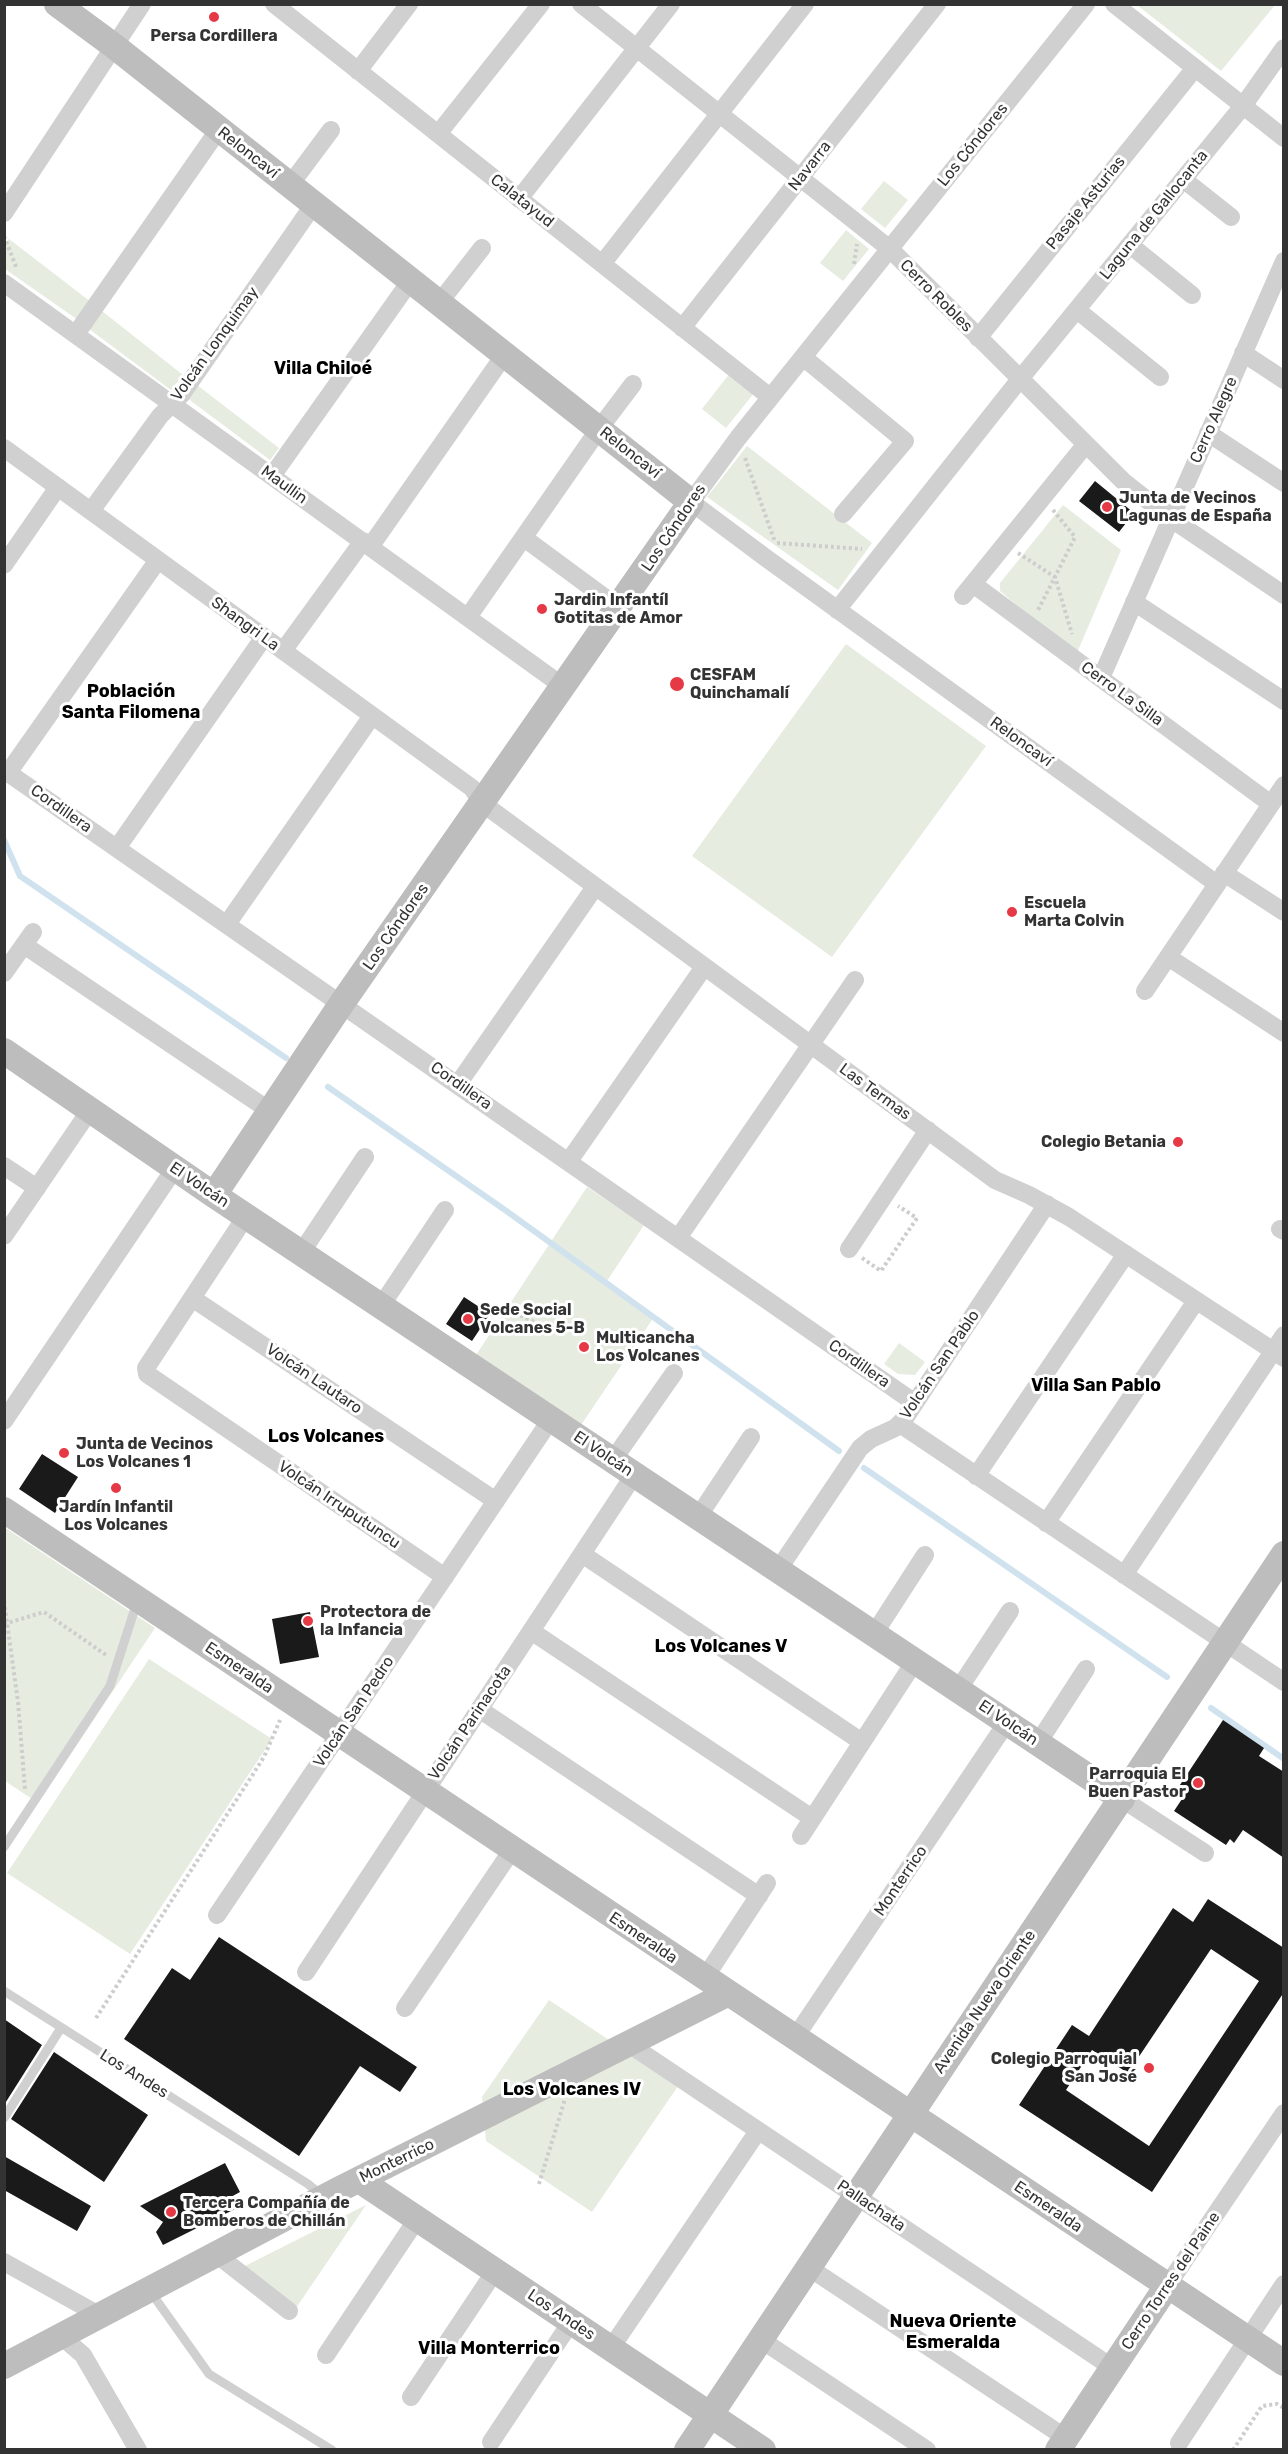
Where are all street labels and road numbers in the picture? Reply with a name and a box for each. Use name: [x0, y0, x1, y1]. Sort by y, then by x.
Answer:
street label: Los Cóndores: [934, 100, 1012, 190]
street label: Reloncaví: [214, 123, 282, 183]
street label: Navarra: [785, 137, 835, 195]
street label: Laguna de Gallocanta: [1096, 146, 1212, 284]
street label: Pasaje Asturias: [1042, 152, 1130, 254]
street label: Calatayud: [487, 170, 557, 232]
street label: Cerro Robles: [896, 256, 976, 336]
street label: Volcán Lonquimay: [167, 283, 263, 405]
street label: Cerro Alegre: [1186, 374, 1242, 466]
street label: Reloncaví: [596, 423, 664, 483]
street label: Maullin: [257, 462, 311, 508]
street label: Los Cóndores: [638, 481, 710, 575]
street label: Shangri La: [207, 593, 283, 655]
street label: Cerro La Silla: [1077, 658, 1167, 730]
street label: Reloncaví: [986, 713, 1056, 771]
street label: Cordillera: [27, 781, 95, 837]
street label: Los Cóndores: [359, 880, 433, 974]
street label: Cordillera: [427, 1058, 495, 1114]
street label: Las Termas: [835, 1060, 915, 1124]
street label: El Volcán: [166, 1158, 232, 1212]
street label: Volcán San Pablo: [896, 1307, 984, 1423]
street label: Cordillera: [825, 1336, 893, 1392]
street label: Volcán Lautaro: [262, 1340, 366, 1418]
street label: El Volcán: [570, 1427, 636, 1481]
street label: Volcán Irruputuncu: [274, 1457, 404, 1553]
street label: Esmeralda: [201, 1638, 277, 1698]
street label: Volcán San Pedro: [310, 1653, 398, 1771]
street label: Volcán Parinacota: [424, 1662, 516, 1784]
street label: El Volcán: [975, 1696, 1041, 1750]
street label: Monterrico: [870, 1842, 932, 1920]
street label: Esmeralda: [605, 1908, 681, 1968]
street label: Avenida Nueva Oriente: [930, 1927, 1040, 2077]
street label: Los Andes: [96, 2045, 172, 2103]
street label: Monterrico: [357, 2135, 437, 2187]
street label: Pallachata: [833, 2176, 909, 2236]
street label: Esmeralda: [1010, 2177, 1086, 2237]
street label: Cerro Torres del Paine: [1118, 2208, 1224, 2354]
street label: Los Andes: [524, 2285, 598, 2345]

